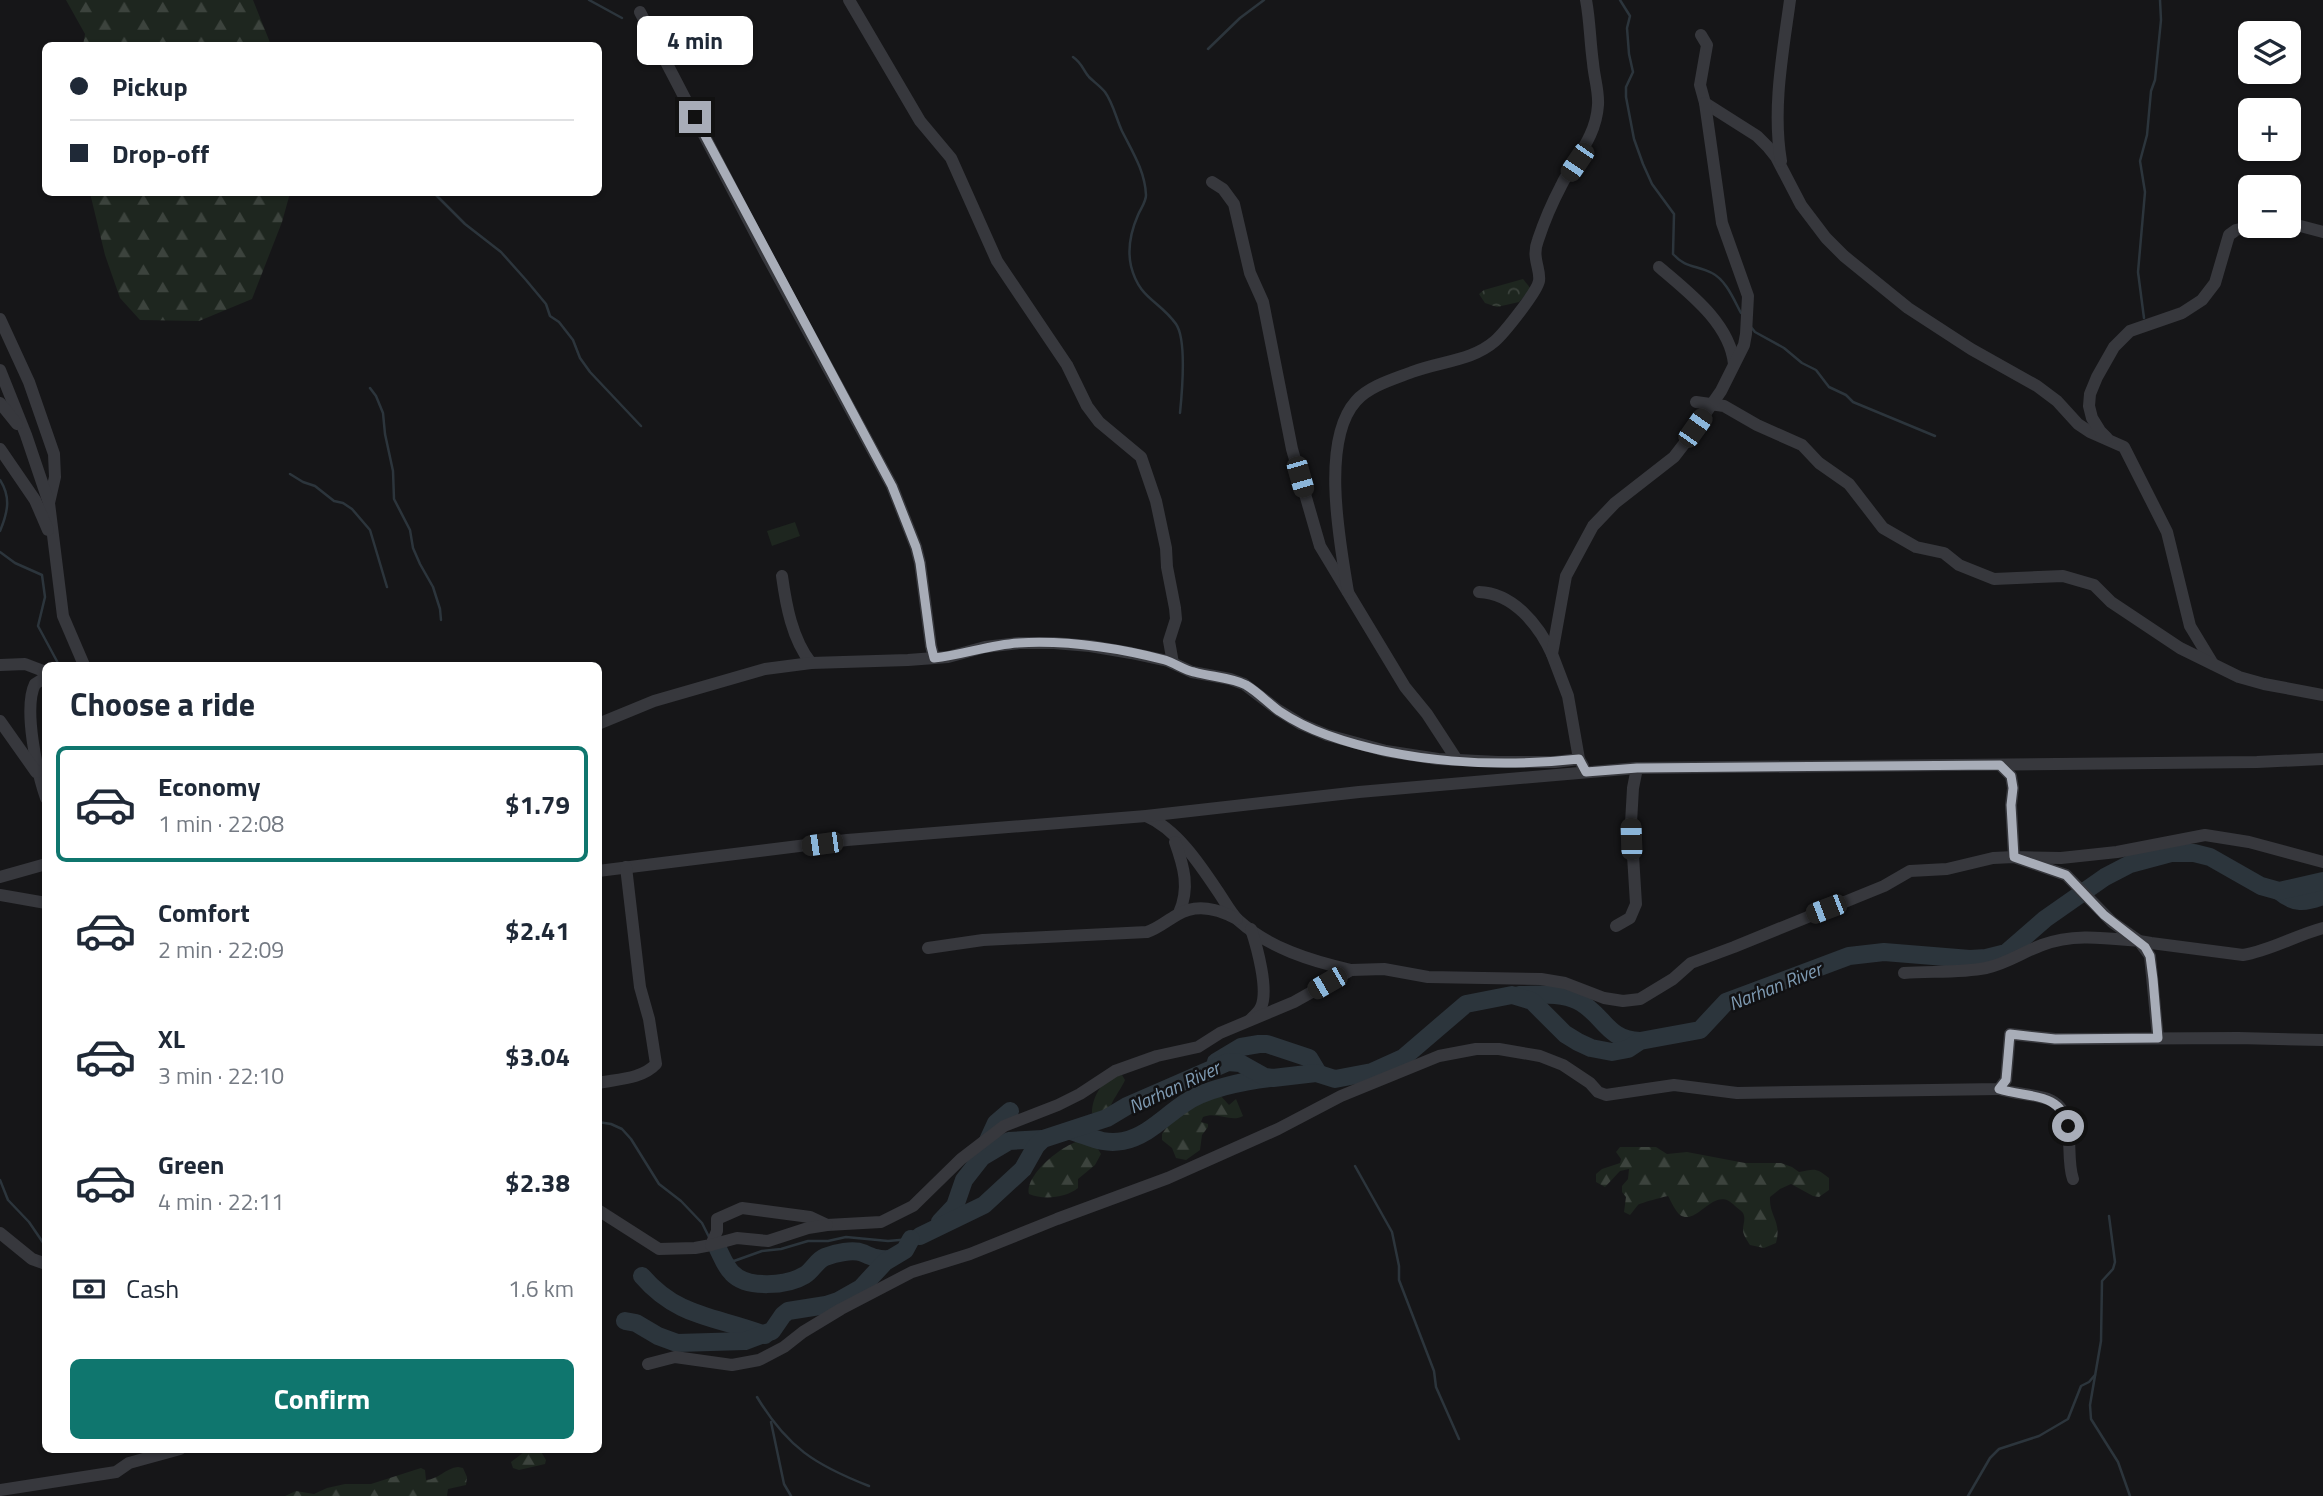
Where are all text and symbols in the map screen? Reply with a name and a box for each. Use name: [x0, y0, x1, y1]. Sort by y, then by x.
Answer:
callout: 4 min: [637, 16, 753, 64]
map controls: [2238, 21, 2301, 238]
button: layers: [2238, 21, 2301, 84]
text: 4 min: [667, 23, 723, 58]
text: Pickup: [112, 67, 188, 106]
button: +: [2238, 98, 2301, 161]
route end: [679, 101, 711, 133]
text: Drop-off: [112, 134, 209, 173]
car: [1557, 139, 1598, 185]
button: −: [2238, 175, 2301, 238]
car: [1675, 405, 1716, 451]
car: [1285, 454, 1316, 500]
text: Choose a ride: [70, 680, 255, 728]
text: Economy: [158, 767, 260, 806]
icon: car: [74, 773, 137, 836]
text: $1.79: [505, 785, 570, 824]
text: 1 min · 22:08: [158, 806, 284, 841]
car: [1620, 818, 1643, 860]
car: [800, 831, 845, 857]
car: [1803, 892, 1850, 926]
text: Comfort: [158, 893, 250, 932]
icon: car: [74, 899, 137, 962]
text: $2.41: [505, 911, 570, 950]
text: 2 min · 22:09: [158, 932, 284, 967]
water label: Narhan River: [1724, 953, 1827, 1017]
car: [1304, 963, 1351, 1003]
text: XL: [158, 1019, 185, 1058]
icon: car: [74, 1025, 137, 1088]
text: $3.04: [505, 1037, 570, 1076]
water label: Narhan River: [1123, 1052, 1226, 1120]
text: 3 min · 22:10: [158, 1058, 284, 1093]
route start: [2052, 1110, 2084, 1142]
text: Green: [158, 1145, 224, 1184]
icon: car: [74, 1151, 137, 1214]
text: $2.38: [505, 1163, 570, 1202]
text: 4 min · 22:11: [158, 1184, 284, 1219]
text: Cash: [126, 1269, 179, 1308]
icon: cash: [70, 1270, 108, 1308]
text: 1.6 km: [508, 1271, 574, 1306]
button: Confirm: [70, 1359, 574, 1439]

